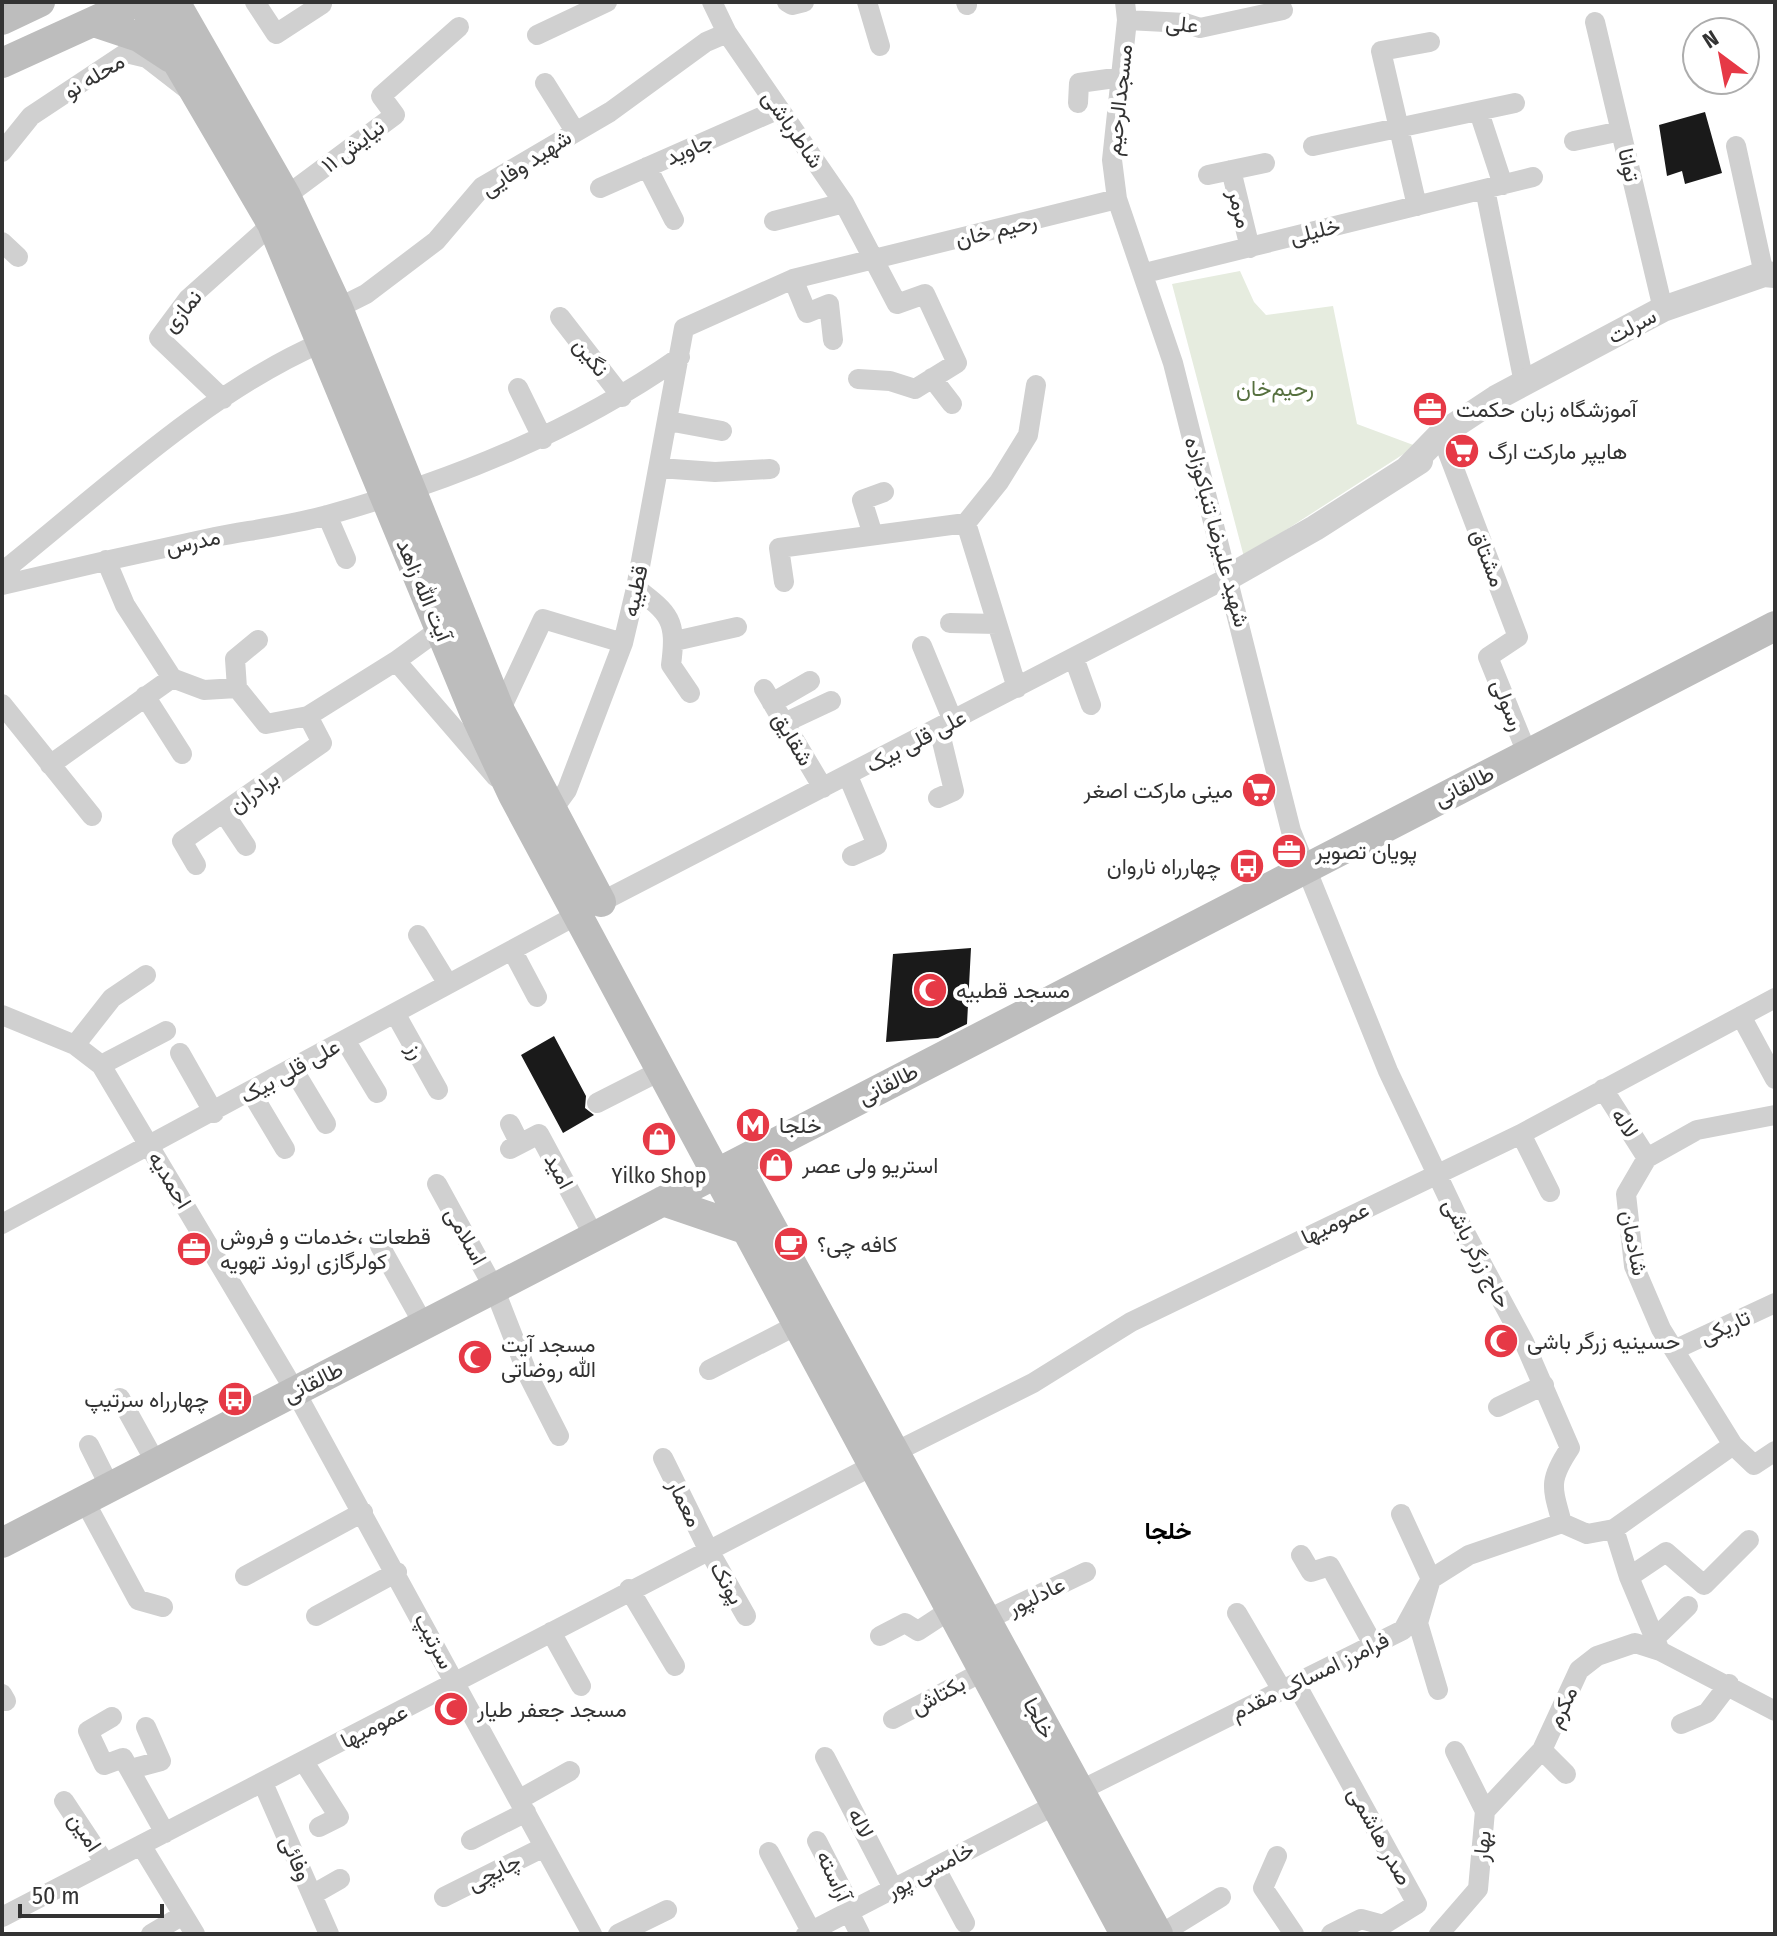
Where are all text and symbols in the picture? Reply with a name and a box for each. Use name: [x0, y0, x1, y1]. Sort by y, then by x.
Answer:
street label: علی: [1165, 9, 1199, 39]
north arrow: [1681, 16, 1761, 96]
text: N: [1698, 25, 1723, 54]
street label: مسجدالرحیم: [1100, 43, 1139, 157]
street label: محله نو: [59, 47, 129, 105]
street label: شاطرباشی: [756, 85, 830, 173]
street label: نیایش ۱۱: [316, 114, 390, 178]
street label: شهید وفایی: [476, 124, 576, 202]
street label: جاوید: [661, 127, 717, 171]
street label: توانا: [1612, 146, 1646, 185]
street label: مرمر: [1222, 186, 1258, 231]
street label: رحیم خان: [952, 207, 1040, 254]
street label: خلیلی: [1287, 212, 1343, 250]
street label: نمازی: [156, 284, 208, 338]
street label: سرلت: [1603, 302, 1661, 350]
street label: نگین: [567, 332, 615, 382]
park label: رحیم‌خان: [1236, 375, 1314, 403]
office icon: آموزشگاه زبان حکمت: [1411, 390, 1449, 428]
place label: آموزشگاه زبان حکمت: [1456, 396, 1638, 423]
supermarket icon: هایپر مارکت ارگ: [1443, 432, 1481, 470]
street label: شهید علیرضا تنباکوزاده: [1179, 434, 1255, 630]
place label: هایپر مارکت ارگ: [1488, 438, 1627, 466]
street label: مدرس: [163, 523, 223, 561]
street label: مشتاق: [1465, 525, 1511, 591]
street label: آیت الله زاهد: [390, 535, 458, 647]
street label: قطیبه: [616, 563, 654, 619]
street label: رسولی: [1485, 675, 1531, 735]
street label: علی قلی بیک: [861, 703, 971, 779]
street label: شقایق: [767, 707, 819, 771]
street label: طالقانی: [1429, 760, 1499, 812]
street label: برادران: [224, 765, 284, 819]
supermarket icon: مینی مارکت اصغر: [1240, 771, 1278, 809]
place label: مینی مارکت اصغر: [1082, 777, 1233, 804]
office icon: پویان تصویر: [1270, 832, 1308, 870]
place label: پویان تصویر: [1314, 838, 1417, 866]
bus stop icon: چهارراه ناروان: [1228, 847, 1266, 885]
place label: چهارراه ناروان: [1107, 853, 1221, 881]
mosque icon: مسجد قطبیه: [911, 971, 949, 1009]
place label: مسجد قطبیه: [956, 977, 1070, 1004]
street label: علی قلی بیک: [236, 1033, 344, 1109]
street label: رز: [400, 1037, 431, 1064]
street label: طالقانی: [853, 1058, 923, 1110]
street label: لاله: [1606, 1103, 1644, 1143]
metro station icon: خلجا: [734, 1106, 772, 1144]
place label: خلجا: [779, 1112, 822, 1139]
shop icon: Yilko Shop: [640, 1120, 678, 1158]
street label: احمدیه: [142, 1146, 198, 1214]
shop icon: استریو ولی عصر: [757, 1146, 795, 1184]
street label: امید: [539, 1149, 579, 1193]
place label: استریو ولی عصر: [801, 1152, 938, 1179]
place label: Yilko Shop: [612, 1162, 706, 1189]
street label: حاج زرگر باشی: [1436, 1194, 1517, 1313]
street label: عمومیها: [1297, 1196, 1373, 1250]
street label: اسلامی: [439, 1202, 493, 1270]
street label: شادمان: [1614, 1208, 1654, 1278]
place label: قطعات ،خدمات و فروش کولرگازی اروند تهویه: [220, 1223, 431, 1275]
cafe icon: کافه چی؟: [772, 1225, 810, 1263]
office icon: قطعات ،خدمات و فروش کولرگازی اروند تهویه: [175, 1230, 213, 1268]
place label: کافه چی؟: [817, 1231, 898, 1259]
street label: تاریکی: [1695, 1304, 1755, 1350]
mosque icon: حسینیه زرگر باشی: [1482, 1322, 1520, 1360]
place label: حسینیه زرگر باشی: [1527, 1328, 1680, 1355]
place label: مسجد آیت الله روضاتی: [501, 1331, 596, 1383]
mosque icon: مسجد آیت الله روضاتی: [456, 1338, 494, 1376]
street label: طالقانی: [278, 1356, 348, 1408]
bus stop icon: چهارراه سرتیپ: [216, 1380, 254, 1418]
place label: چهارراه سرتیپ: [84, 1386, 209, 1414]
street label: معمار: [661, 1474, 708, 1531]
district label: خلجا: [1145, 1517, 1191, 1545]
street label: پونک: [703, 1557, 750, 1610]
street label: عادلپور: [1002, 1571, 1070, 1623]
street label: سرتیپ: [407, 1608, 460, 1674]
street label: فرامرز امساکی مقدم: [1227, 1626, 1394, 1727]
street label: بکتاش: [906, 1669, 970, 1721]
street label: مکرم: [1541, 1682, 1584, 1733]
mosque icon: مسجد جعفر طیار: [432, 1690, 470, 1728]
street label: خلجا: [1017, 1693, 1061, 1743]
place label: مسجد جعفر طیار: [476, 1696, 627, 1723]
street label: عمومیها: [336, 1698, 412, 1754]
street label: صدر هاشمی: [1342, 1782, 1418, 1890]
street label: لاله: [842, 1803, 880, 1843]
street label: امین: [62, 1807, 108, 1857]
street label: بهار: [1467, 1830, 1497, 1863]
street label: وفائی: [274, 1831, 318, 1885]
street label: خامسی پور: [881, 1836, 979, 1906]
street label: آراسته: [810, 1846, 858, 1908]
street label: چایچی: [463, 1847, 526, 1898]
scale bar: [20, 1868, 162, 1918]
text: 50 m: [32, 1882, 80, 1910]

